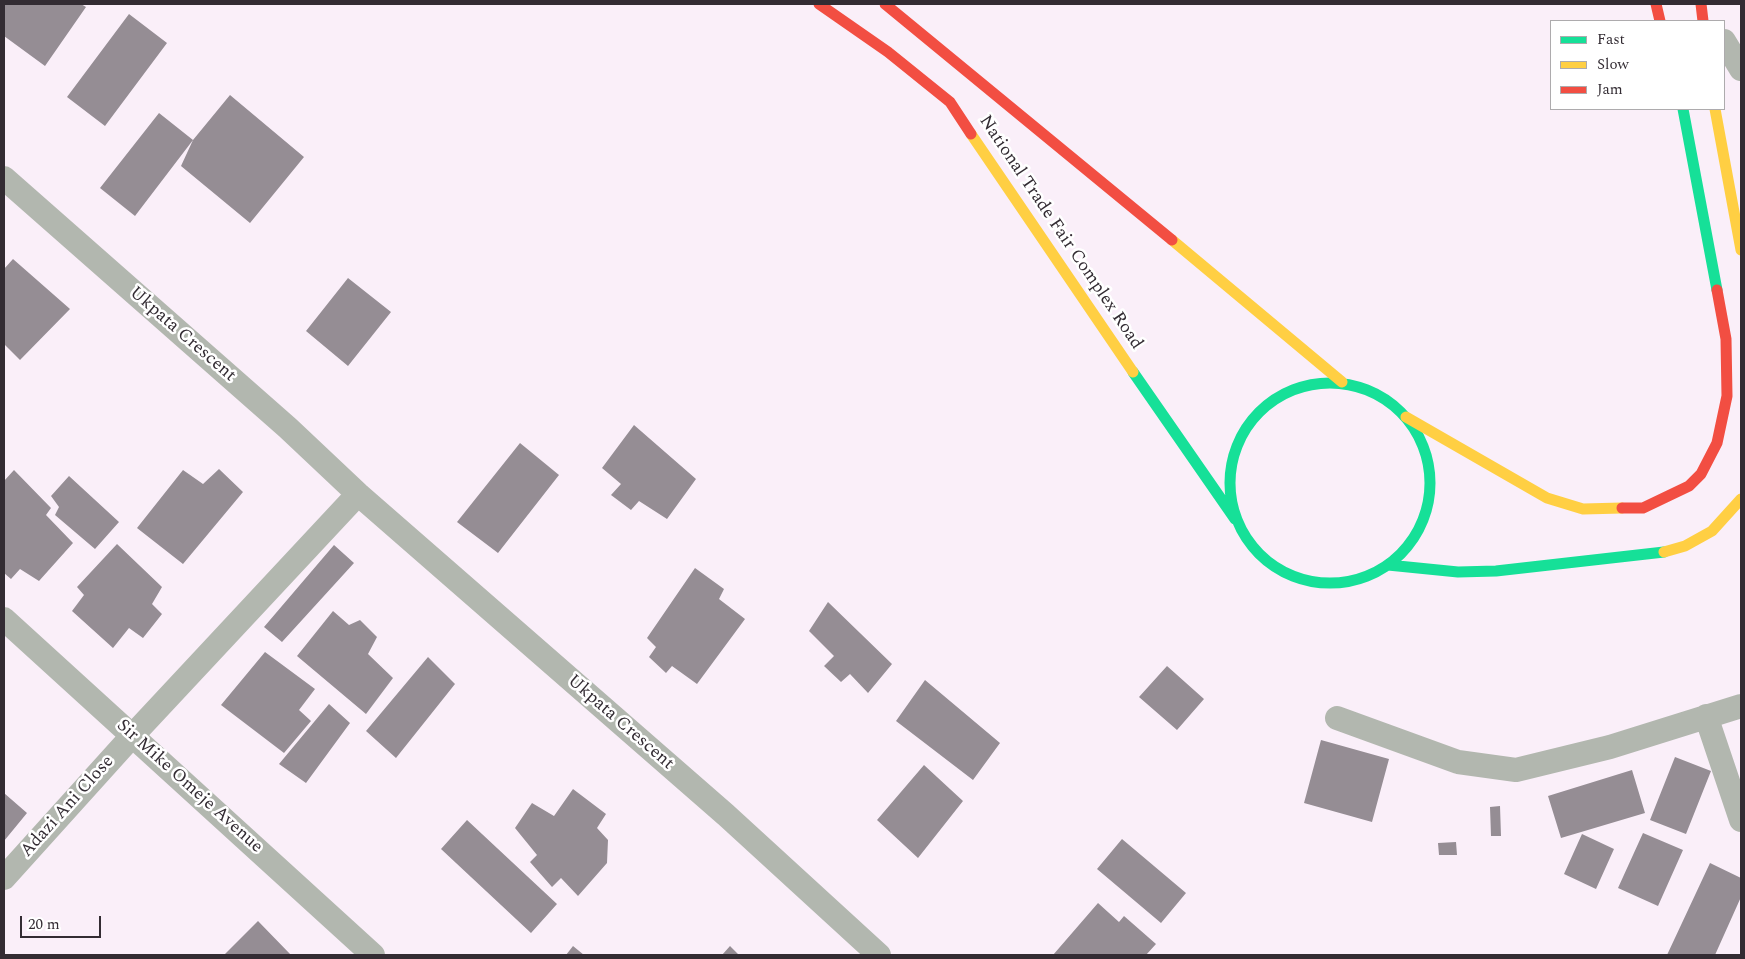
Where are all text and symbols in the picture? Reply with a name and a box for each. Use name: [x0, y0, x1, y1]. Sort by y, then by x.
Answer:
legend: [1550, 20, 1725, 110]
text: Fast: [1597, 28, 1625, 51]
text: Slow: [1597, 53, 1629, 76]
text: Jam: [1597, 78, 1623, 101]
street label: National Trade Fair Complex Road: [973, 112, 1147, 354]
street label: Ukpata Crescent: [124, 283, 240, 387]
street label: Ukpata Crescent: [562, 671, 678, 775]
street label: Sir Mike Omeje Avenue: [111, 716, 267, 858]
street label: Adazi Ani Close: [17, 752, 119, 862]
scale bar: [22, 906, 104, 938]
text: 20 m: [28, 913, 60, 936]

